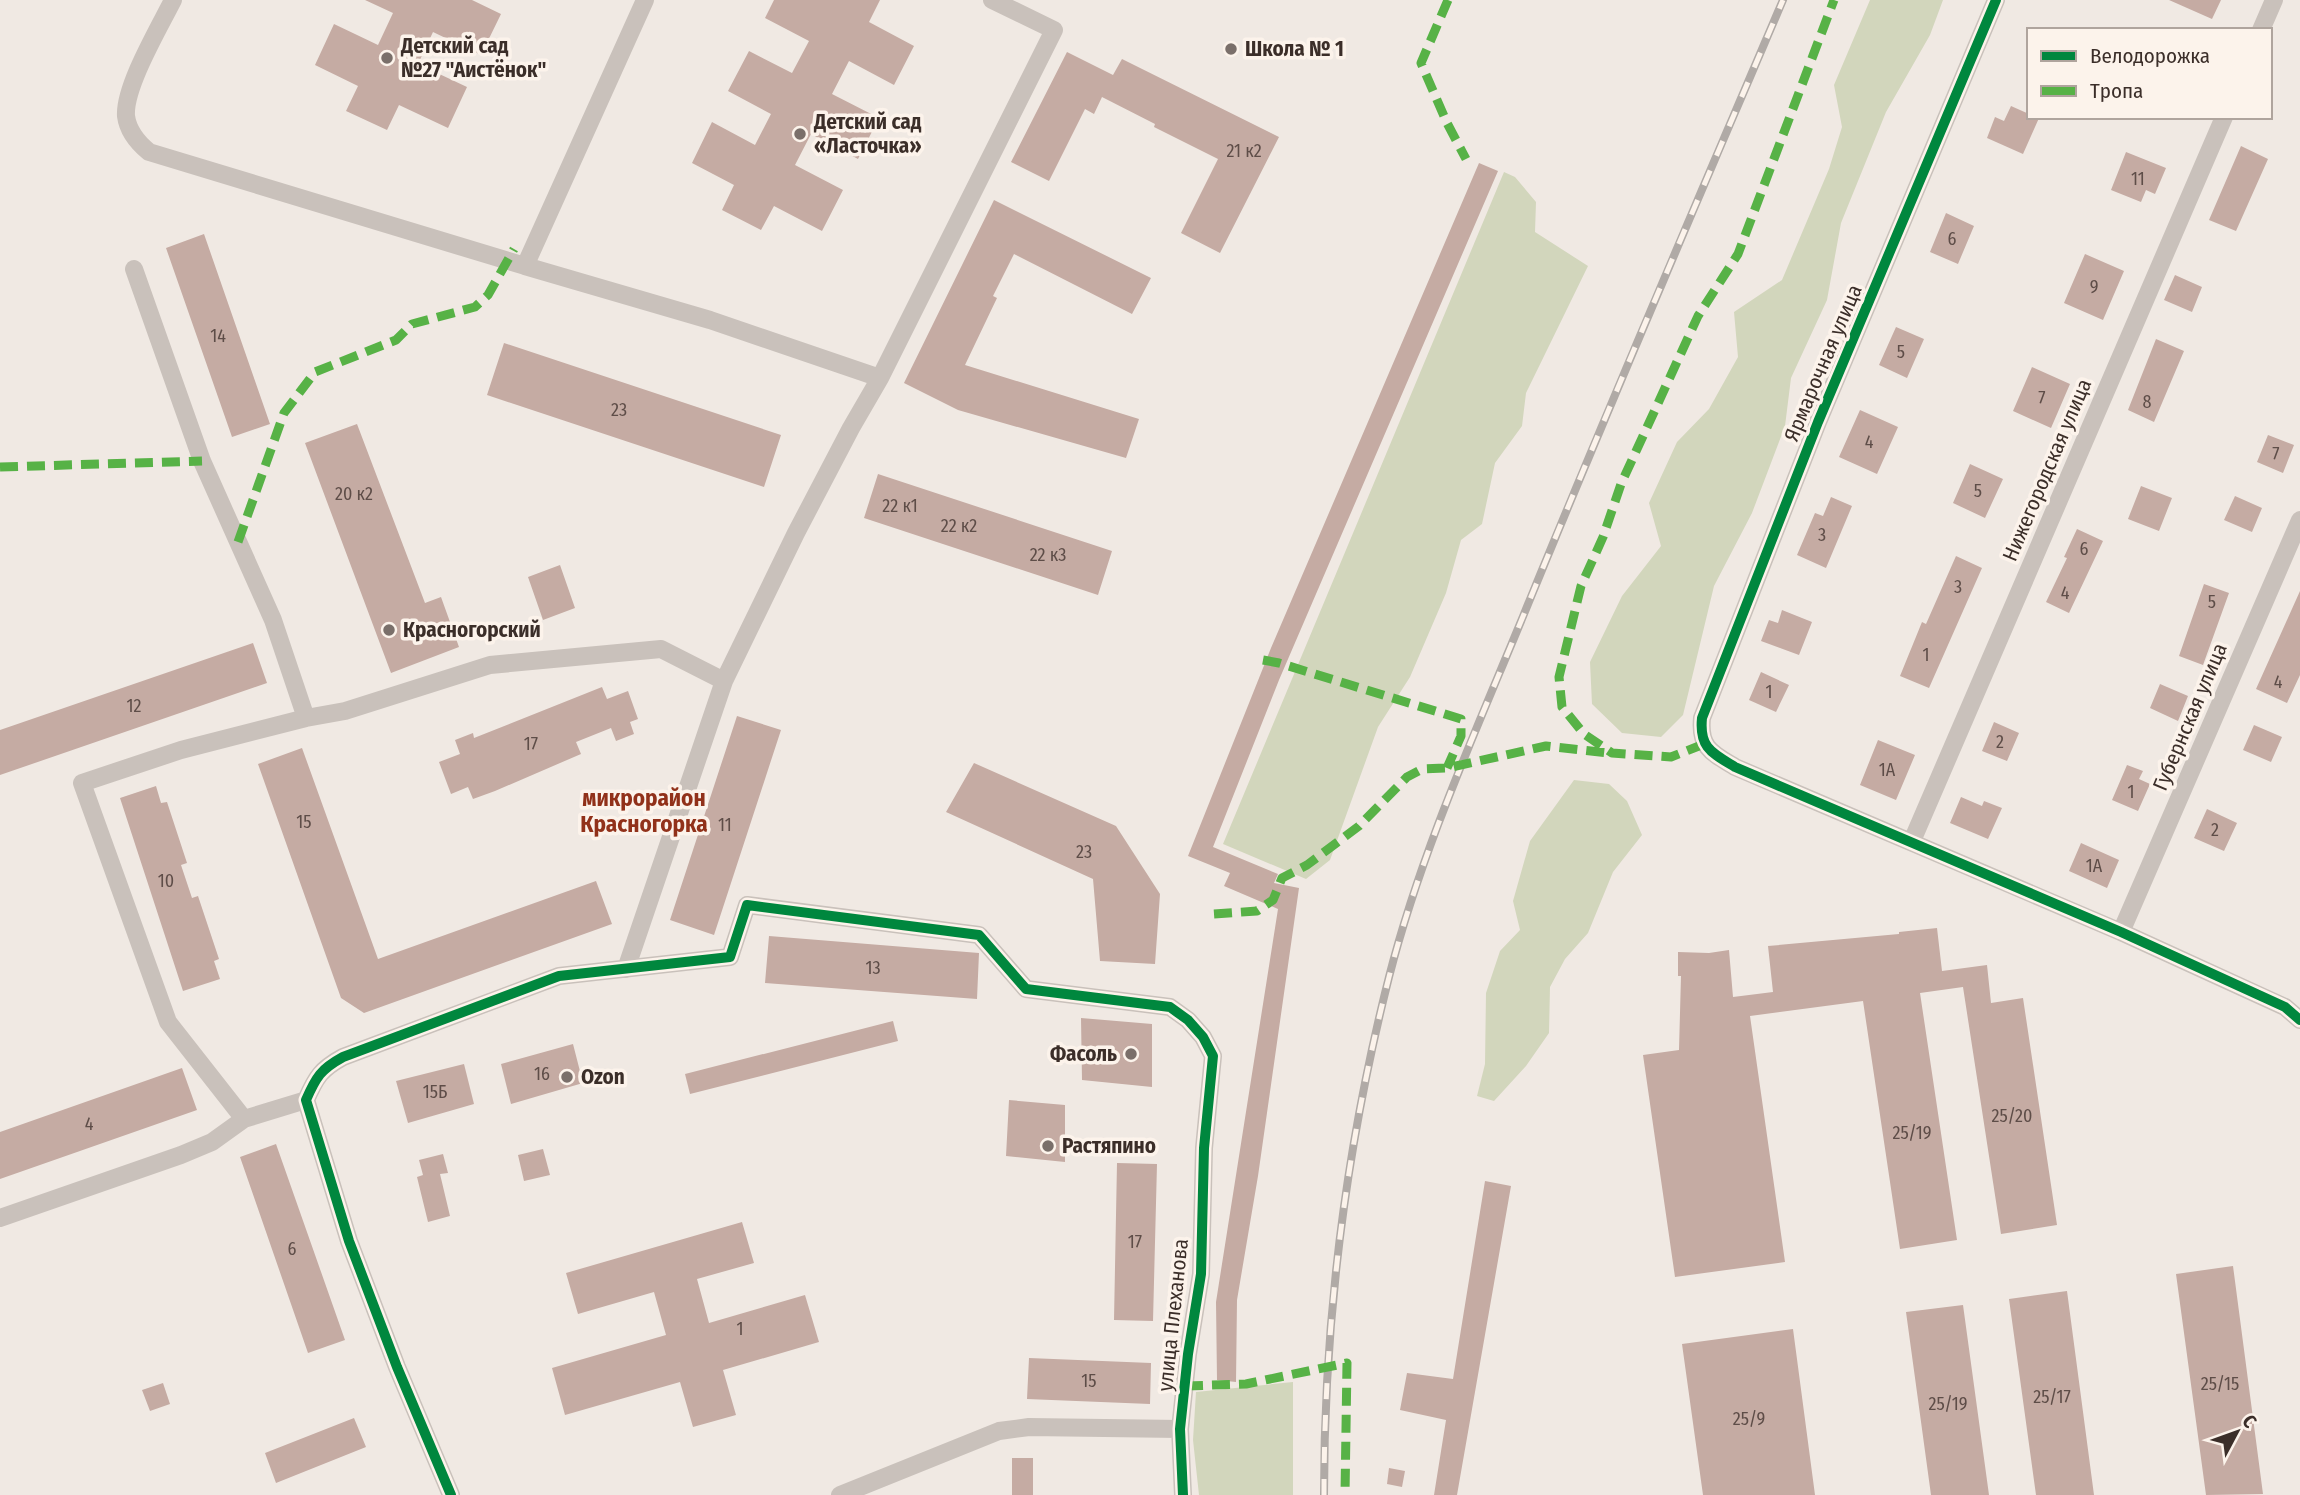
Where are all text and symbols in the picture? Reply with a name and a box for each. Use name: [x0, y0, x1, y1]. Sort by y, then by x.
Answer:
legend: [2027, 28, 2272, 119]
place label: Детский сад №27 "Аистёнок": [400, 33, 547, 83]
place label: Школа № 1: [1245, 36, 1344, 62]
marker: Школа № 1: [1223, 41, 1239, 57]
text: Велодорожка: [2090, 43, 2210, 69]
marker: Детский сад №27 "Аистёнок": [379, 50, 395, 66]
text: Тропа: [2090, 78, 2143, 104]
place label: Детский сад «Ласточка»: [813, 109, 922, 159]
marker: Детский сад «Ласточка»: [792, 126, 808, 142]
house number: 21 к2: [1226, 140, 1262, 162]
house number: 11: [2131, 168, 2145, 190]
house number: 6: [1948, 228, 1957, 250]
house number: 9: [2090, 276, 2098, 298]
street label: Ярмарочная улица: [1778, 281, 1868, 445]
house number: 14: [210, 325, 226, 347]
house number: 5: [1897, 341, 1905, 363]
street label: Нижегородская улица: [1997, 375, 2097, 565]
house number: 7: [2038, 387, 2046, 409]
house number: 8: [2143, 391, 2152, 413]
house number: 23: [611, 399, 627, 421]
house number: 4: [1865, 431, 1874, 453]
house number: 7: [2272, 443, 2280, 465]
house number: 5: [1974, 480, 1982, 502]
house number: 20 к2: [335, 483, 373, 505]
house number: 22 к1: [882, 495, 918, 517]
house number: 22 к2: [941, 515, 977, 537]
house number: 3: [1818, 524, 1826, 546]
house number: 6: [2080, 538, 2089, 560]
house number: 22 к3: [1030, 544, 1066, 566]
house number: 3: [1954, 576, 1962, 598]
house number: 4: [2061, 582, 2070, 604]
house number: 5: [2208, 591, 2216, 613]
place label: Красногорский: [403, 617, 541, 643]
marker: Красногорский: [381, 622, 397, 638]
street label: Губернская улица: [2147, 639, 2233, 795]
house number: 1: [1922, 644, 1930, 666]
house number: 4: [2274, 671, 2283, 693]
house number: 1: [1765, 681, 1773, 703]
house number: 12: [127, 695, 142, 717]
house number: 2: [1996, 731, 2004, 753]
house number: 17: [524, 733, 538, 755]
house number: 1А: [1879, 759, 1896, 781]
house number: 1: [2127, 781, 2135, 803]
district label: микрорайон Красногорка: [580, 784, 708, 838]
house number: 15: [296, 811, 312, 833]
house number: 11: [718, 814, 732, 836]
house number: 2: [2211, 819, 2219, 841]
house number: 23: [1076, 841, 1092, 863]
house number: 1А: [2086, 855, 2103, 877]
house number: 10: [158, 870, 174, 892]
house number: 13: [865, 957, 881, 979]
place label: Фасоль: [1050, 1041, 1117, 1067]
marker: Фасоль: [1123, 1046, 1139, 1062]
house number: 16: [534, 1063, 550, 1085]
place label: Ozon: [581, 1064, 625, 1090]
marker: Ozon: [559, 1069, 575, 1085]
house number: 15Б: [423, 1081, 447, 1103]
house number: 25/20: [1992, 1105, 2032, 1127]
house number: 4: [85, 1113, 94, 1135]
house number: 25/19: [1893, 1122, 1931, 1144]
place label: Растяпино: [1062, 1133, 1156, 1159]
marker: Растяпино: [1040, 1138, 1056, 1154]
house number: 17: [1128, 1231, 1142, 1253]
street label: улица Плеханова: [1152, 1237, 1194, 1393]
house number: 6: [288, 1238, 297, 1260]
house number: 1: [736, 1318, 744, 1340]
house number: 15: [1081, 1370, 1097, 1392]
house number: 25/15: [2201, 1373, 2239, 1395]
house number: 25/17: [2033, 1386, 2071, 1408]
house number: 25/19: [1929, 1393, 1967, 1415]
north arrow: [2202, 1397, 2272, 1467]
house number: 25/9: [1733, 1408, 1765, 1430]
text: С: [2238, 1410, 2261, 1433]

